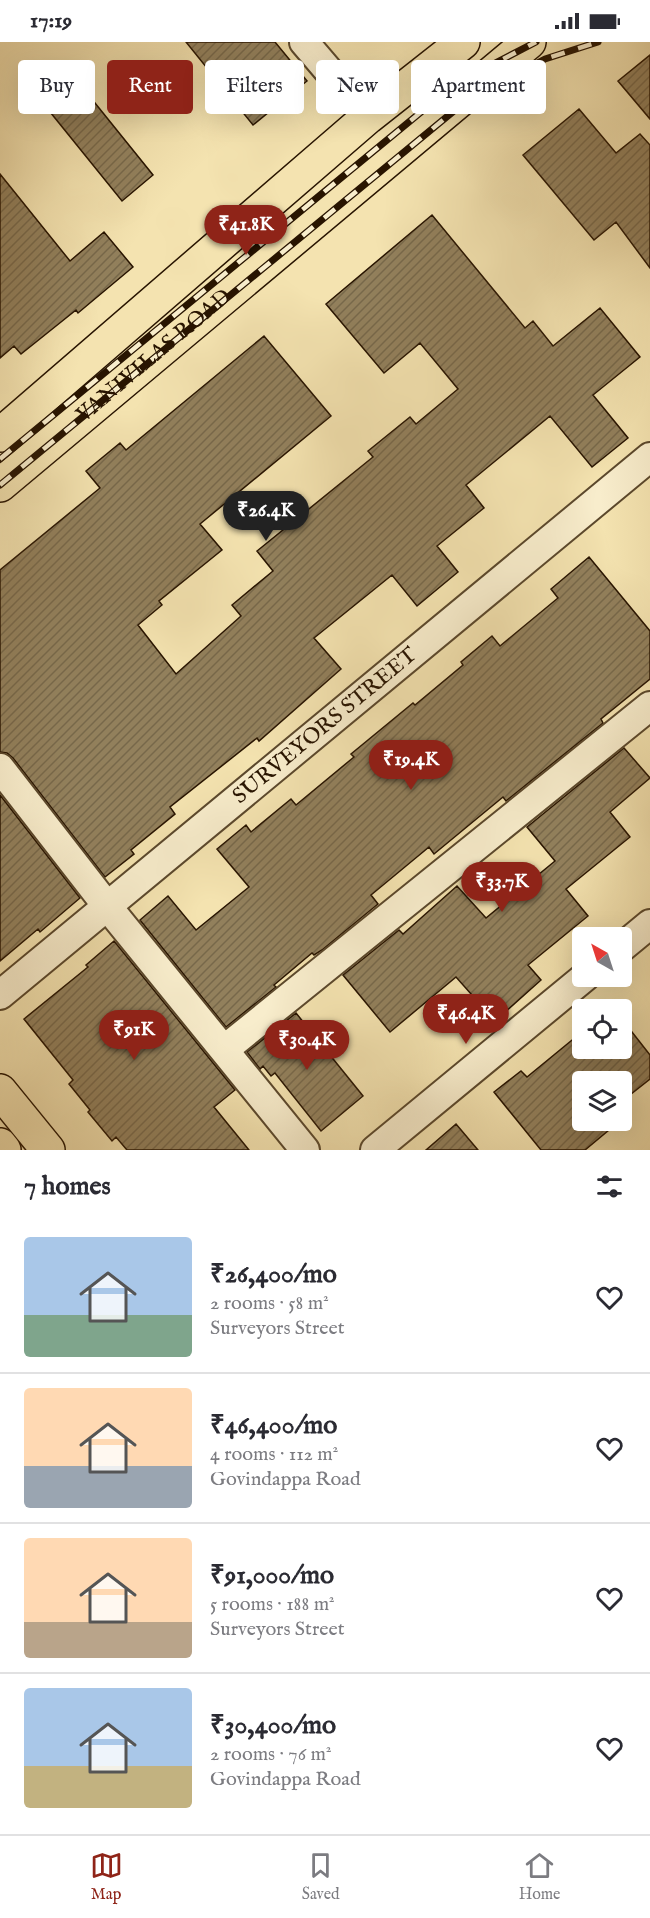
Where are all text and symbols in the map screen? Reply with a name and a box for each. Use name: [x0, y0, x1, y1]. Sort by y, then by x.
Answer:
text: 17:19: [30, 7, 72, 35]
chip: Buy: [18, 60, 95, 114]
chip: Rent: [107, 60, 193, 114]
chip: Filters: [205, 60, 304, 114]
chip: New: [316, 60, 399, 114]
chip: Apartment: [411, 60, 546, 114]
pin: ₹41.8K: [197, 205, 295, 256]
text: ₹41.8K: [218, 212, 274, 237]
street label: VANIVILAS ROAD: [70, 283, 237, 430]
pin: ₹26.4K: [217, 491, 315, 542]
text: ₹26.4K: [237, 498, 295, 523]
street label: SURVEYORS STREET: [227, 641, 423, 810]
pin: ₹19.4K: [362, 740, 460, 791]
text: ₹19.4K: [383, 747, 439, 772]
pin: ₹33.7K: [453, 862, 551, 913]
text: ₹33.7K: [475, 869, 529, 894]
north arrow: [572, 927, 632, 987]
map controls: [572, 927, 632, 1131]
pin: ₹46.4K: [417, 994, 515, 1045]
button: locate: [572, 999, 632, 1059]
text: ₹46.4K: [437, 1001, 495, 1026]
pin: ₹91K: [98, 1010, 170, 1061]
text: ₹91K: [113, 1017, 155, 1042]
pin: ₹30.4K: [258, 1020, 356, 1071]
text: ₹30.4K: [278, 1027, 336, 1052]
button: layers: [572, 1071, 632, 1131]
text: 7 homes: [24, 1170, 111, 1203]
icon: filters: [593, 1170, 626, 1203]
text: ₹26,400/mo: [210, 1258, 337, 1291]
icon: home: [72, 1261, 144, 1333]
icon: heart: [593, 1281, 626, 1314]
text: 2 rooms · 58 m²: [210, 1291, 329, 1316]
text: Surveyors Street: [210, 1316, 345, 1341]
text: ₹46,400/mo: [210, 1409, 337, 1442]
icon: home: [72, 1412, 144, 1484]
icon: heart: [593, 1432, 626, 1465]
text: 4 rooms · 112 m²: [210, 1442, 338, 1467]
text: Govindappa Road: [210, 1467, 361, 1492]
text: ₹91,000/mo: [210, 1559, 334, 1592]
icon: home: [72, 1562, 144, 1634]
icon: heart: [593, 1582, 626, 1615]
text: 5 rooms · 188 m²: [210, 1592, 335, 1617]
text: Surveyors Street: [210, 1617, 345, 1642]
text: ₹30,400/mo: [210, 1709, 336, 1742]
icon: home: [72, 1712, 144, 1784]
icon: heart: [593, 1732, 626, 1765]
text: 2 rooms · 76 m²: [210, 1742, 331, 1767]
text: Govindappa Road: [210, 1767, 361, 1792]
tab: Map: [90, 1849, 123, 1905]
tab: Saved: [302, 1849, 340, 1905]
tab: Home: [519, 1849, 560, 1905]

